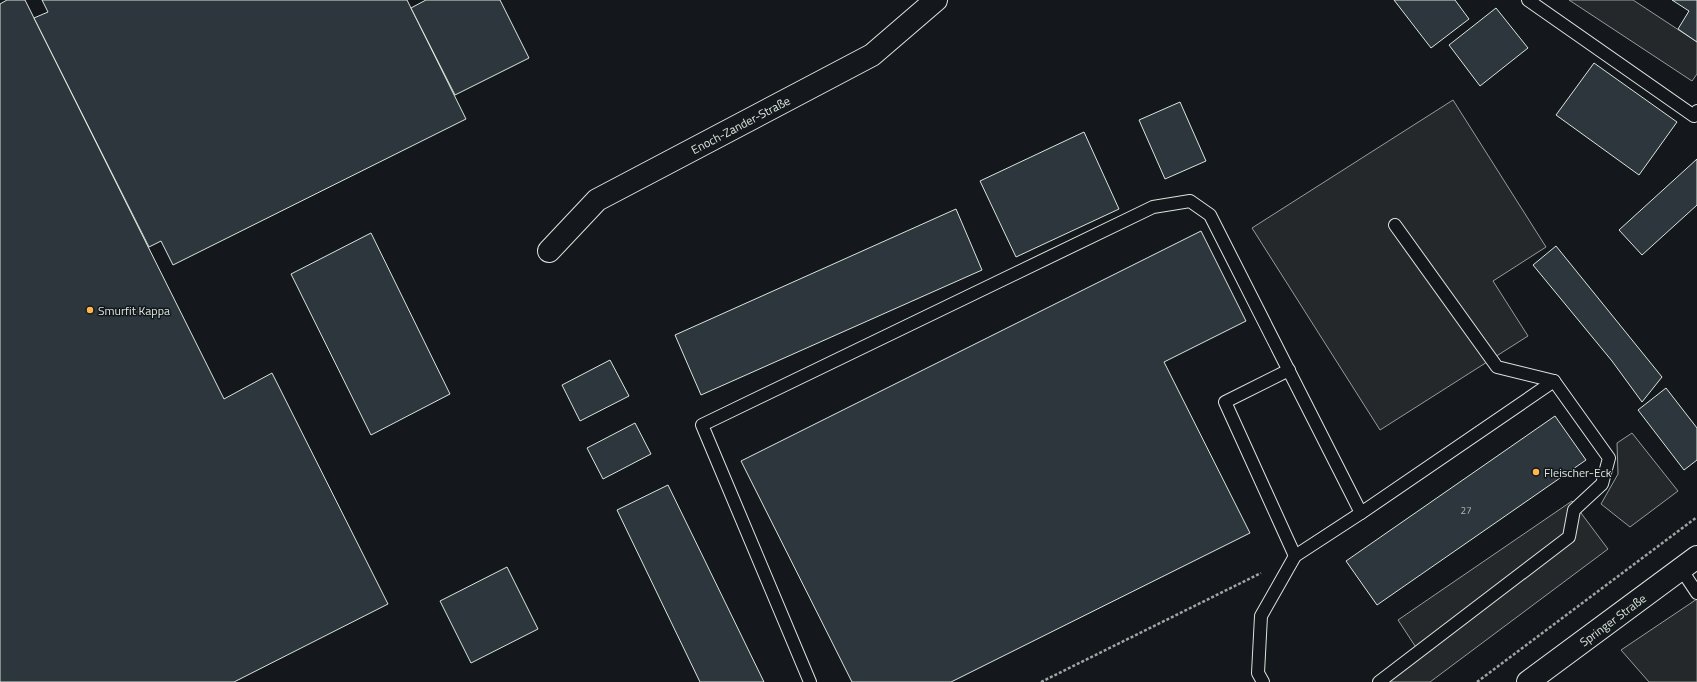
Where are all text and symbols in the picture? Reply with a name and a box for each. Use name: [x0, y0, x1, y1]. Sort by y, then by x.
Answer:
street label: Enoch-Zander-Straße: [687, 90, 793, 158]
place label: Smurfit Kappa: [98, 301, 170, 320]
marker: Smurfit Kappa: [85, 305, 95, 315]
place label: Fleischer-Eck: [1544, 463, 1612, 482]
marker: Fleischer-Eck: [1531, 467, 1541, 477]
house number: 27: [1460, 503, 1472, 518]
street label: Springer Straße: [1575, 588, 1650, 651]

